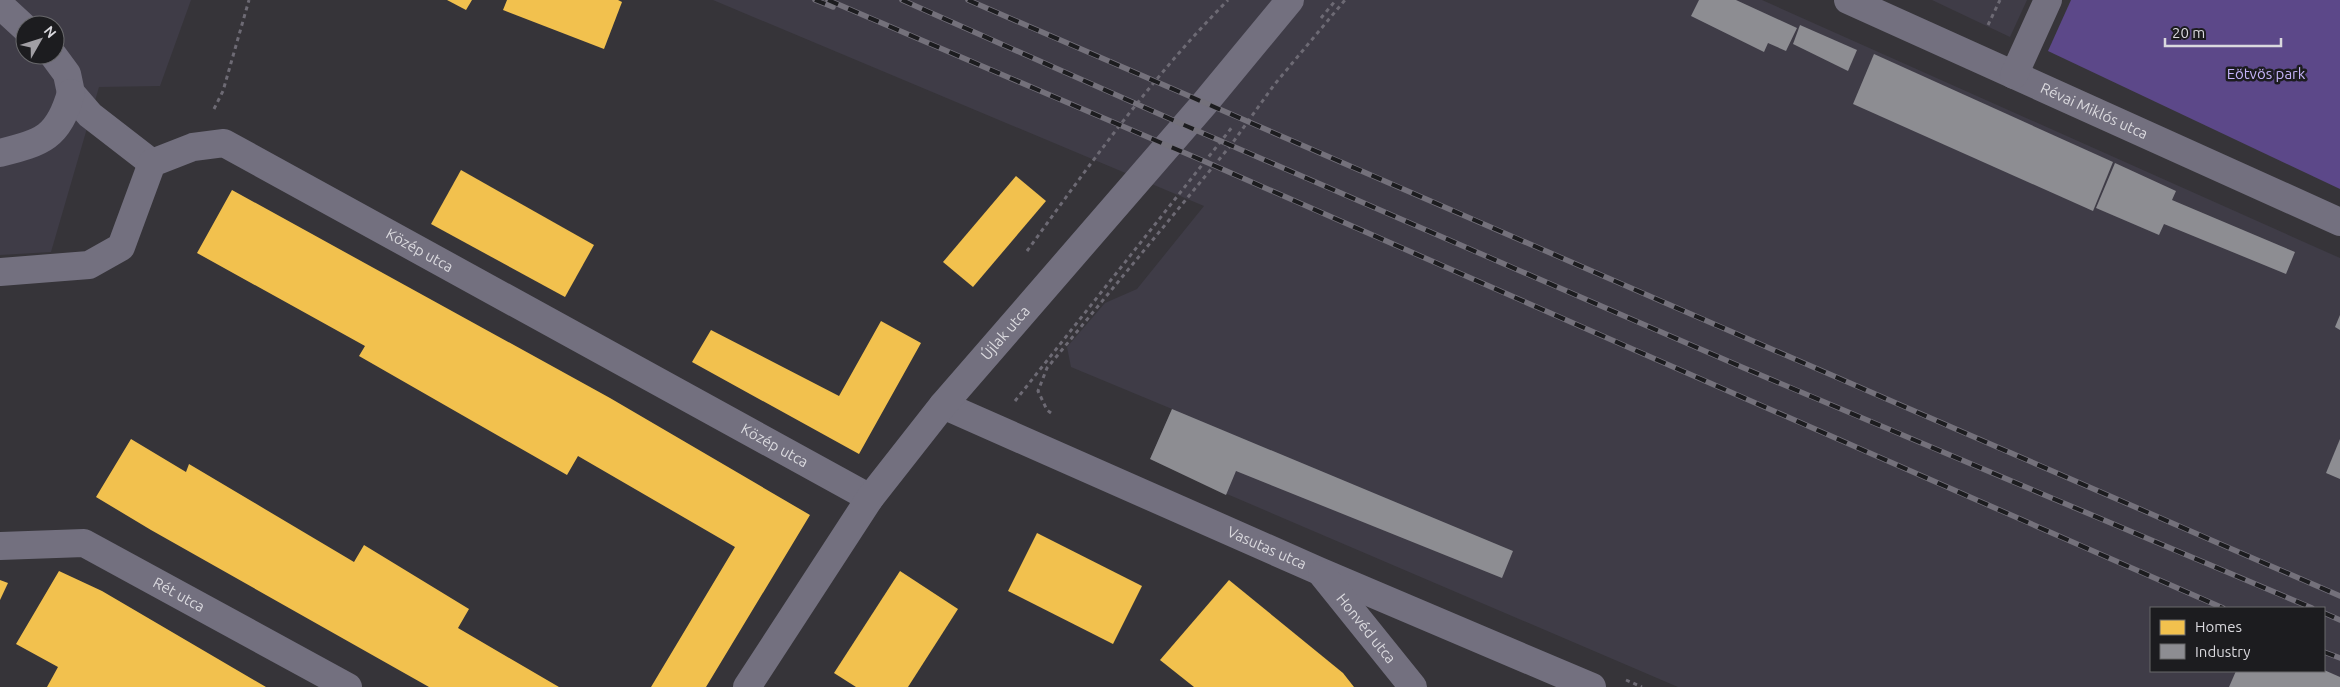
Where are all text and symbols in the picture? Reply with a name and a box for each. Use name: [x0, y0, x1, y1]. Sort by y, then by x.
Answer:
north arrow: [15, 15, 65, 65]
scale bar: [2165, 15, 2281, 47]
text: N: [41, 23, 60, 41]
text: 20 m: [2172, 24, 2205, 41]
park label: Eötvös park: [2227, 65, 2306, 82]
street label: Révai Miklós utca: [2038, 79, 2151, 142]
street label: Közép utca: [383, 225, 456, 275]
street label: Újlak utca: [977, 302, 1033, 363]
street label: Közép utca: [738, 420, 811, 470]
street label: Vasutas utca: [1225, 523, 1309, 572]
street label: Rét utca: [150, 573, 208, 615]
street label: Honvéd utca: [1333, 590, 1399, 667]
legend: [2150, 607, 2325, 672]
text: Homes: [2195, 618, 2242, 635]
text: Industry: [2195, 643, 2250, 660]

